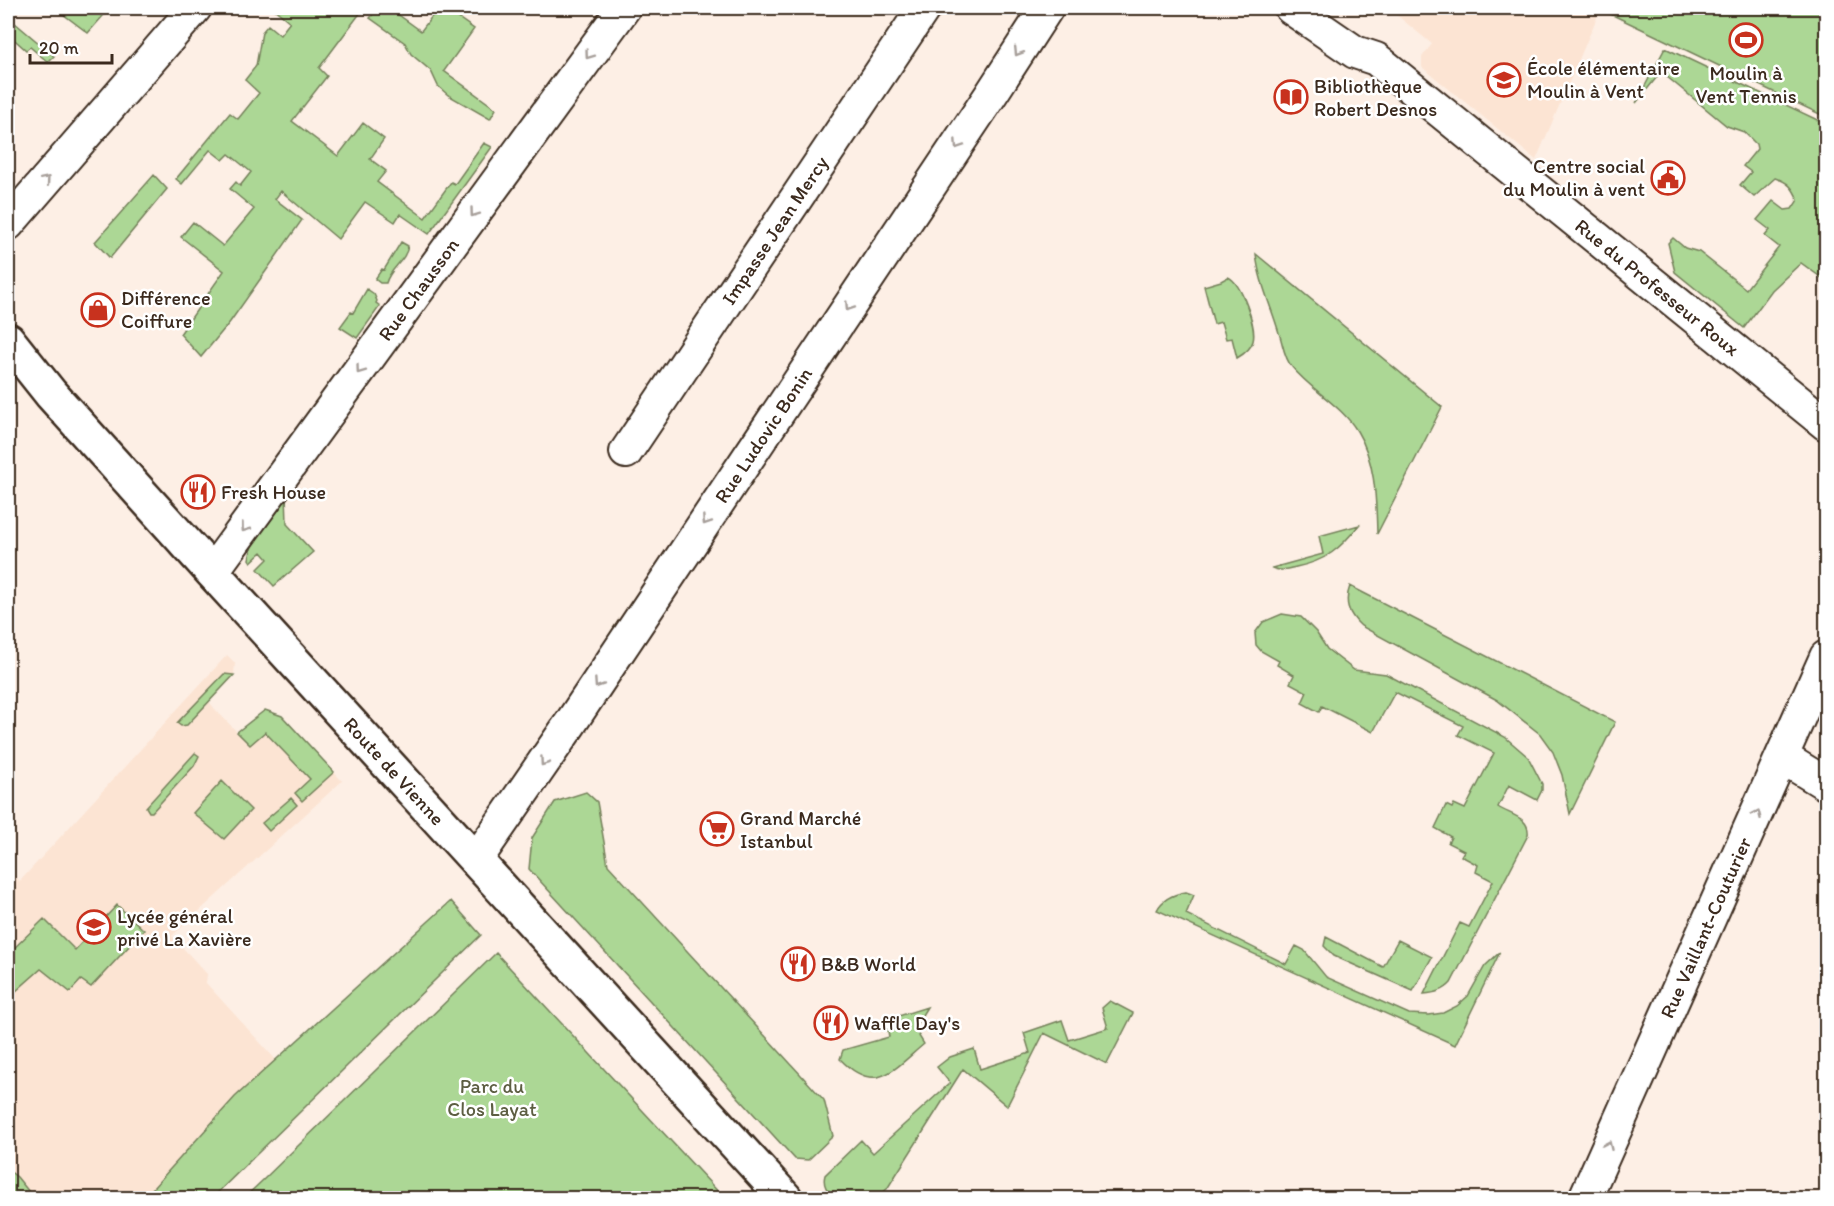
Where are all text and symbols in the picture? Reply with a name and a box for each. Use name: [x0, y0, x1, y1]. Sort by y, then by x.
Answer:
sports icon: Moulin à Vent Tennis: [1728, 22, 1764, 58]
scale bar: [30, 27, 112, 65]
text: 20 m: [39, 37, 79, 59]
one-way arrow: [1014, 46, 1026, 56]
one-way arrow: [585, 48, 596, 59]
place label: École élémentaire Moulin à Vent: [1527, 56, 1680, 103]
place label: Moulin à Vent Tennis: [1695, 61, 1797, 108]
school or university icon: École élémentaire Moulin à Vent: [1486, 62, 1522, 98]
place label: Bibliothèque Robert Desnos: [1314, 74, 1437, 121]
library icon: Bibliothèque Robert Desnos: [1273, 79, 1309, 115]
one-way arrow: [953, 139, 965, 149]
street label: Impasse Jean Mercy: [716, 151, 834, 309]
place label: Centre social du Moulin à vent: [1503, 154, 1645, 201]
public building icon: Centre social du Moulin à vent: [1650, 160, 1686, 196]
one-way arrow: [39, 176, 50, 186]
one-way arrow: [471, 206, 482, 217]
street label: Rue du Professeur Roux: [1570, 213, 1744, 361]
street label: Rue Chausson: [373, 233, 464, 346]
place label: Différence Coiffure: [121, 286, 211, 333]
shop icon: Différence Coiffure: [80, 292, 116, 328]
one-way arrow: [845, 300, 856, 311]
street label: Rue Ludovic Bonin: [709, 362, 817, 507]
one-way arrow: [356, 364, 367, 375]
restaurant icon: Fresh House: [180, 474, 216, 510]
place label: Fresh House: [221, 480, 326, 504]
one-way arrow: [702, 515, 713, 526]
one-way arrow: [241, 521, 252, 532]
one-way arrow: [594, 677, 605, 688]
street label: Route de Vienne: [339, 712, 450, 830]
one-way arrow: [540, 755, 551, 766]
place label: Grand Marché Istanbul: [740, 806, 861, 853]
one-way arrow: [1749, 809, 1761, 820]
supermarket icon: Grand Marché Istanbul: [699, 811, 735, 847]
street label: Rue Vaillant-Couturier: [1655, 833, 1756, 1022]
place label: Lycée général privé La Xavière: [117, 904, 252, 951]
school or university icon: Lycée général privé La Xavière: [76, 909, 112, 945]
restaurant icon: B&B World: [780, 946, 816, 982]
place label: B&B World: [821, 952, 916, 976]
restaurant icon: Waffle Day's: [813, 1005, 849, 1041]
place label: Waffle Day's: [854, 1011, 960, 1035]
park label: Parc du Clos Layat: [447, 1074, 537, 1121]
one-way arrow: [1601, 1141, 1613, 1152]

